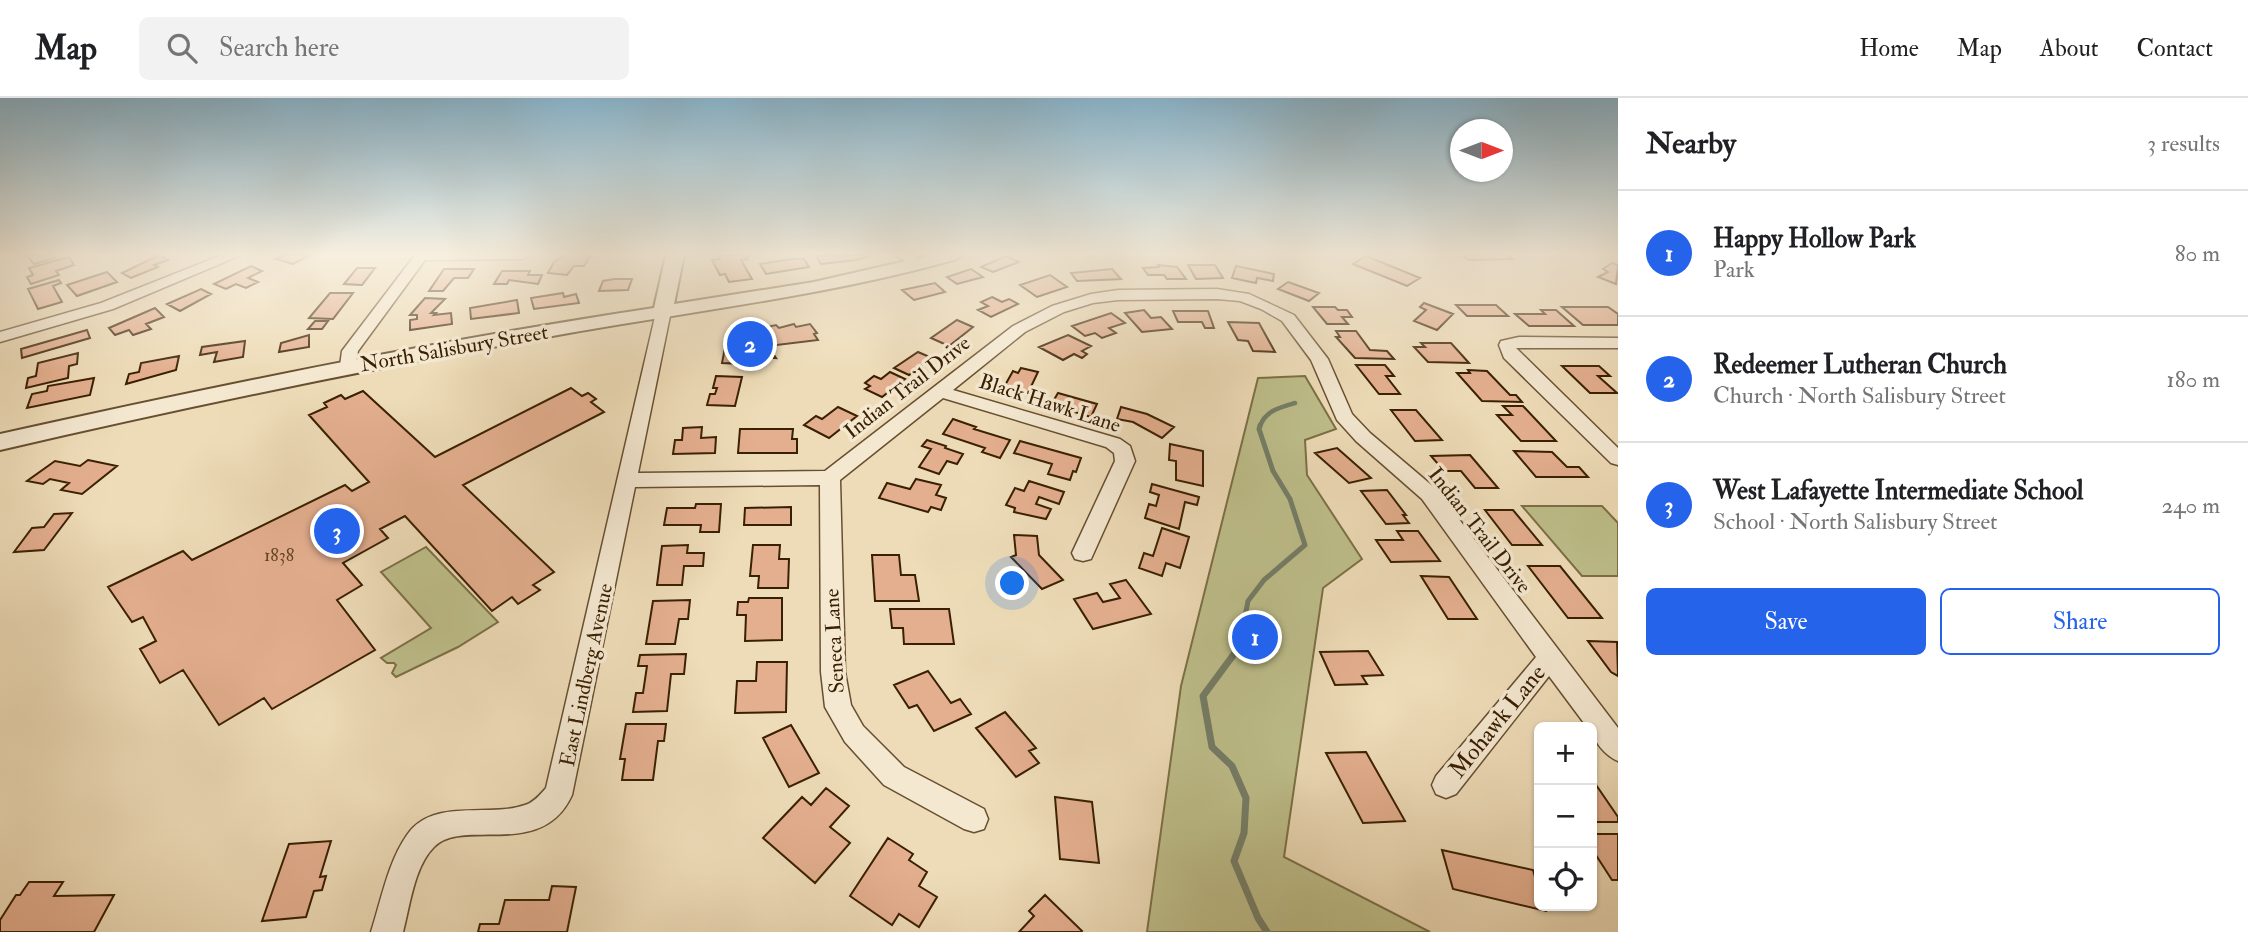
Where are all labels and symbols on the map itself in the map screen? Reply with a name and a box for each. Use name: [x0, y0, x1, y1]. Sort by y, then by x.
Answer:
north arrow: [1450, 119, 1513, 182]
pin: 2: [727, 318, 773, 370]
street label: North Salisbury Street: [358, 319, 550, 378]
street label: Indian Trail Drive: [839, 330, 976, 445]
street label: Black Hawk Lane: [976, 368, 1124, 439]
street label: Indian Trail Drive: [1422, 462, 1537, 599]
pin: 3: [314, 505, 360, 557]
house number: 1838: [264, 544, 294, 567]
your location: [995, 566, 1029, 600]
street label: East Lindberg Avenue: [554, 581, 619, 769]
street label: Seneca Lane: [818, 588, 851, 694]
pin: 1: [1232, 611, 1278, 663]
street label: Mohawk Lane: [1442, 658, 1553, 784]

